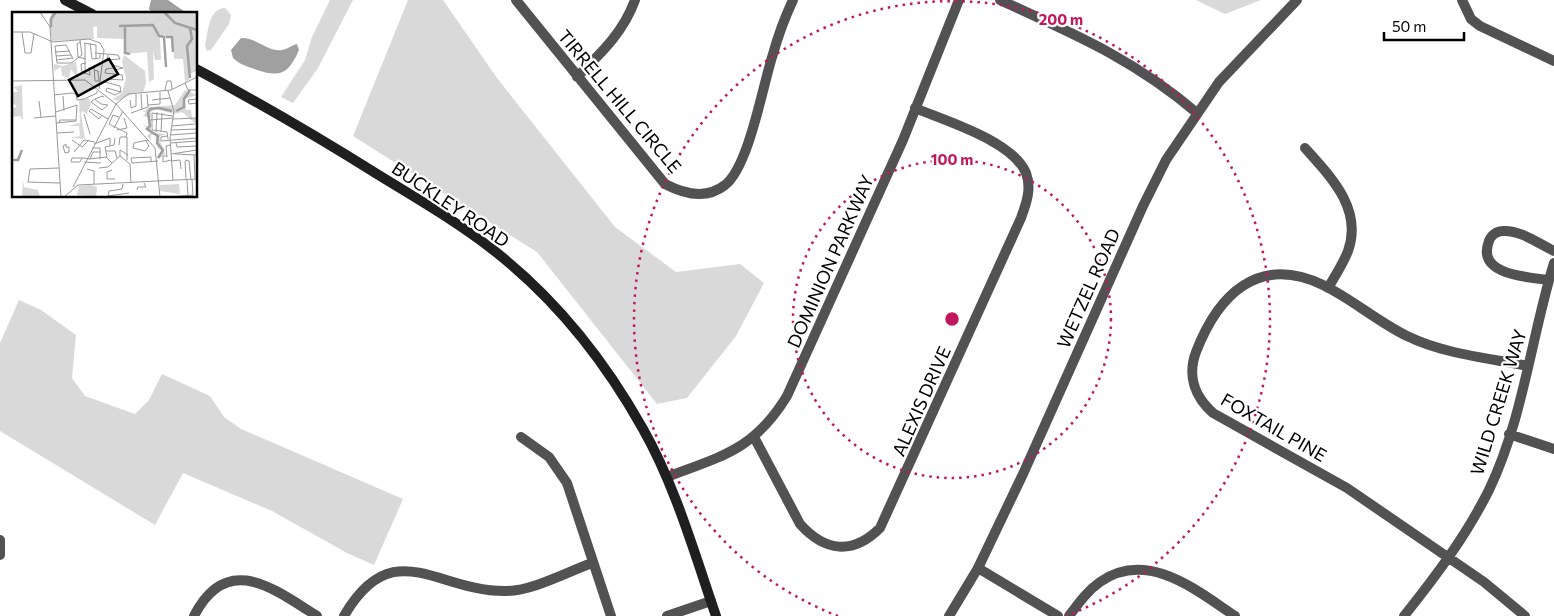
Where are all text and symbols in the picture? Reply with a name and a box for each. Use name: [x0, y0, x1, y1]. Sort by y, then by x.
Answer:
text: 200 m: [1039, 10, 1083, 28]
scale bar: [1384, 10, 1464, 42]
inset map: [12, 12, 198, 198]
text: 50 m: [1392, 17, 1426, 35]
street label: TIRRELL HILL CIRCLE: [554, 25, 686, 177]
text: 100 m: [931, 150, 973, 168]
street label: BUCKLEY ROAD: [388, 157, 514, 251]
street label: DOMINION PARKWAY: [782, 171, 878, 351]
street label: WETZEL ROAD: [1052, 225, 1124, 351]
centre of rings: [943, 310, 961, 328]
street label: WILD CREEK WAY: [1465, 326, 1531, 478]
street label: ALEXIS DRIVE: [887, 343, 955, 459]
street label: FOXTAIL PINE: [1217, 388, 1331, 466]

